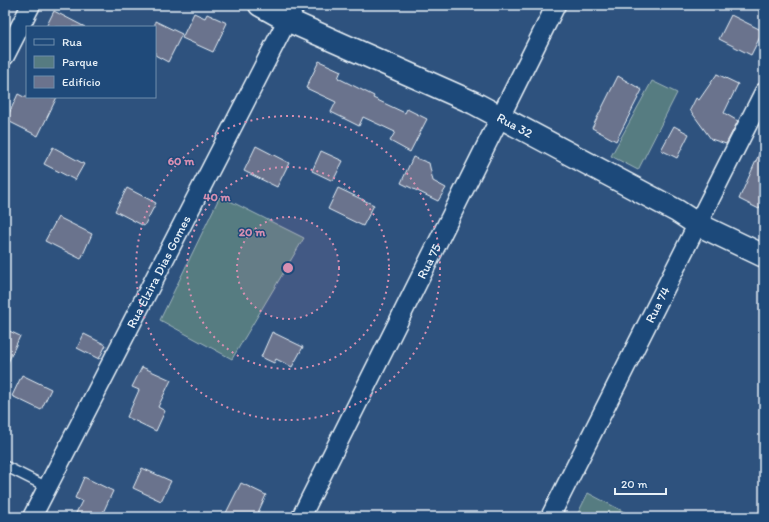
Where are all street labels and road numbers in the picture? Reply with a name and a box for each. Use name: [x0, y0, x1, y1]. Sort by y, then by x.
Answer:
street label: Rua 32: [494, 110, 535, 141]
street label: Rua Elzira Dias Gomes: [123, 213, 194, 331]
street label: Rua 75: [414, 241, 444, 281]
street label: Rua 74: [642, 284, 673, 325]

